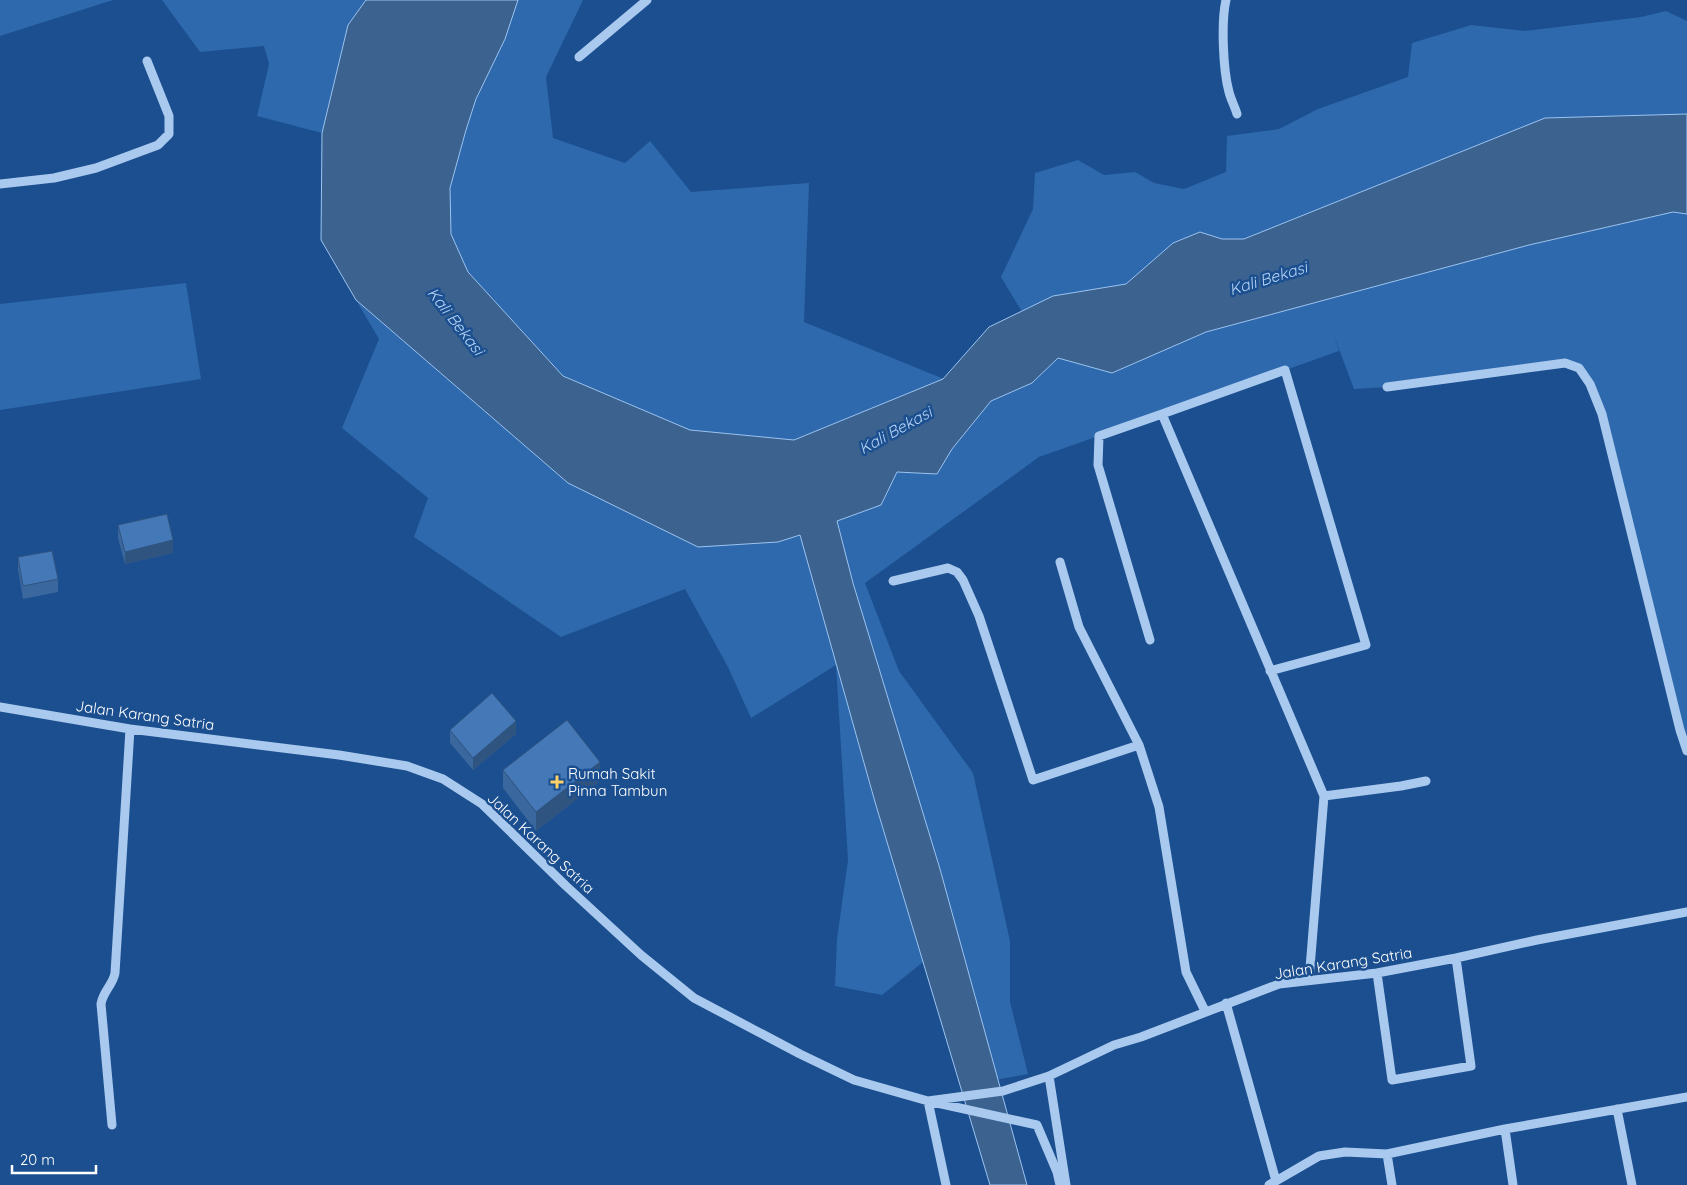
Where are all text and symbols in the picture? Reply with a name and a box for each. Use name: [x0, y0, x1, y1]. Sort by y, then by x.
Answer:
water label: Kali Bekasi: [1227, 256, 1311, 299]
water label: Kali Bekasi: [423, 283, 490, 360]
water label: Kali Bekasi: [855, 401, 936, 458]
street label: Jalan Karang Satria: [75, 696, 215, 734]
place label: Rumah Sakit Pinna Tambun: [568, 764, 667, 800]
marker: Rumah Sakit Pinna Tambun: [550, 775, 564, 789]
street label: Jalan Karang Satria: [483, 788, 599, 898]
street label: Jalan Karang Satria: [1273, 943, 1413, 983]
scale bar: [12, 1142, 96, 1174]
text: 20 m: [20, 1150, 55, 1169]

